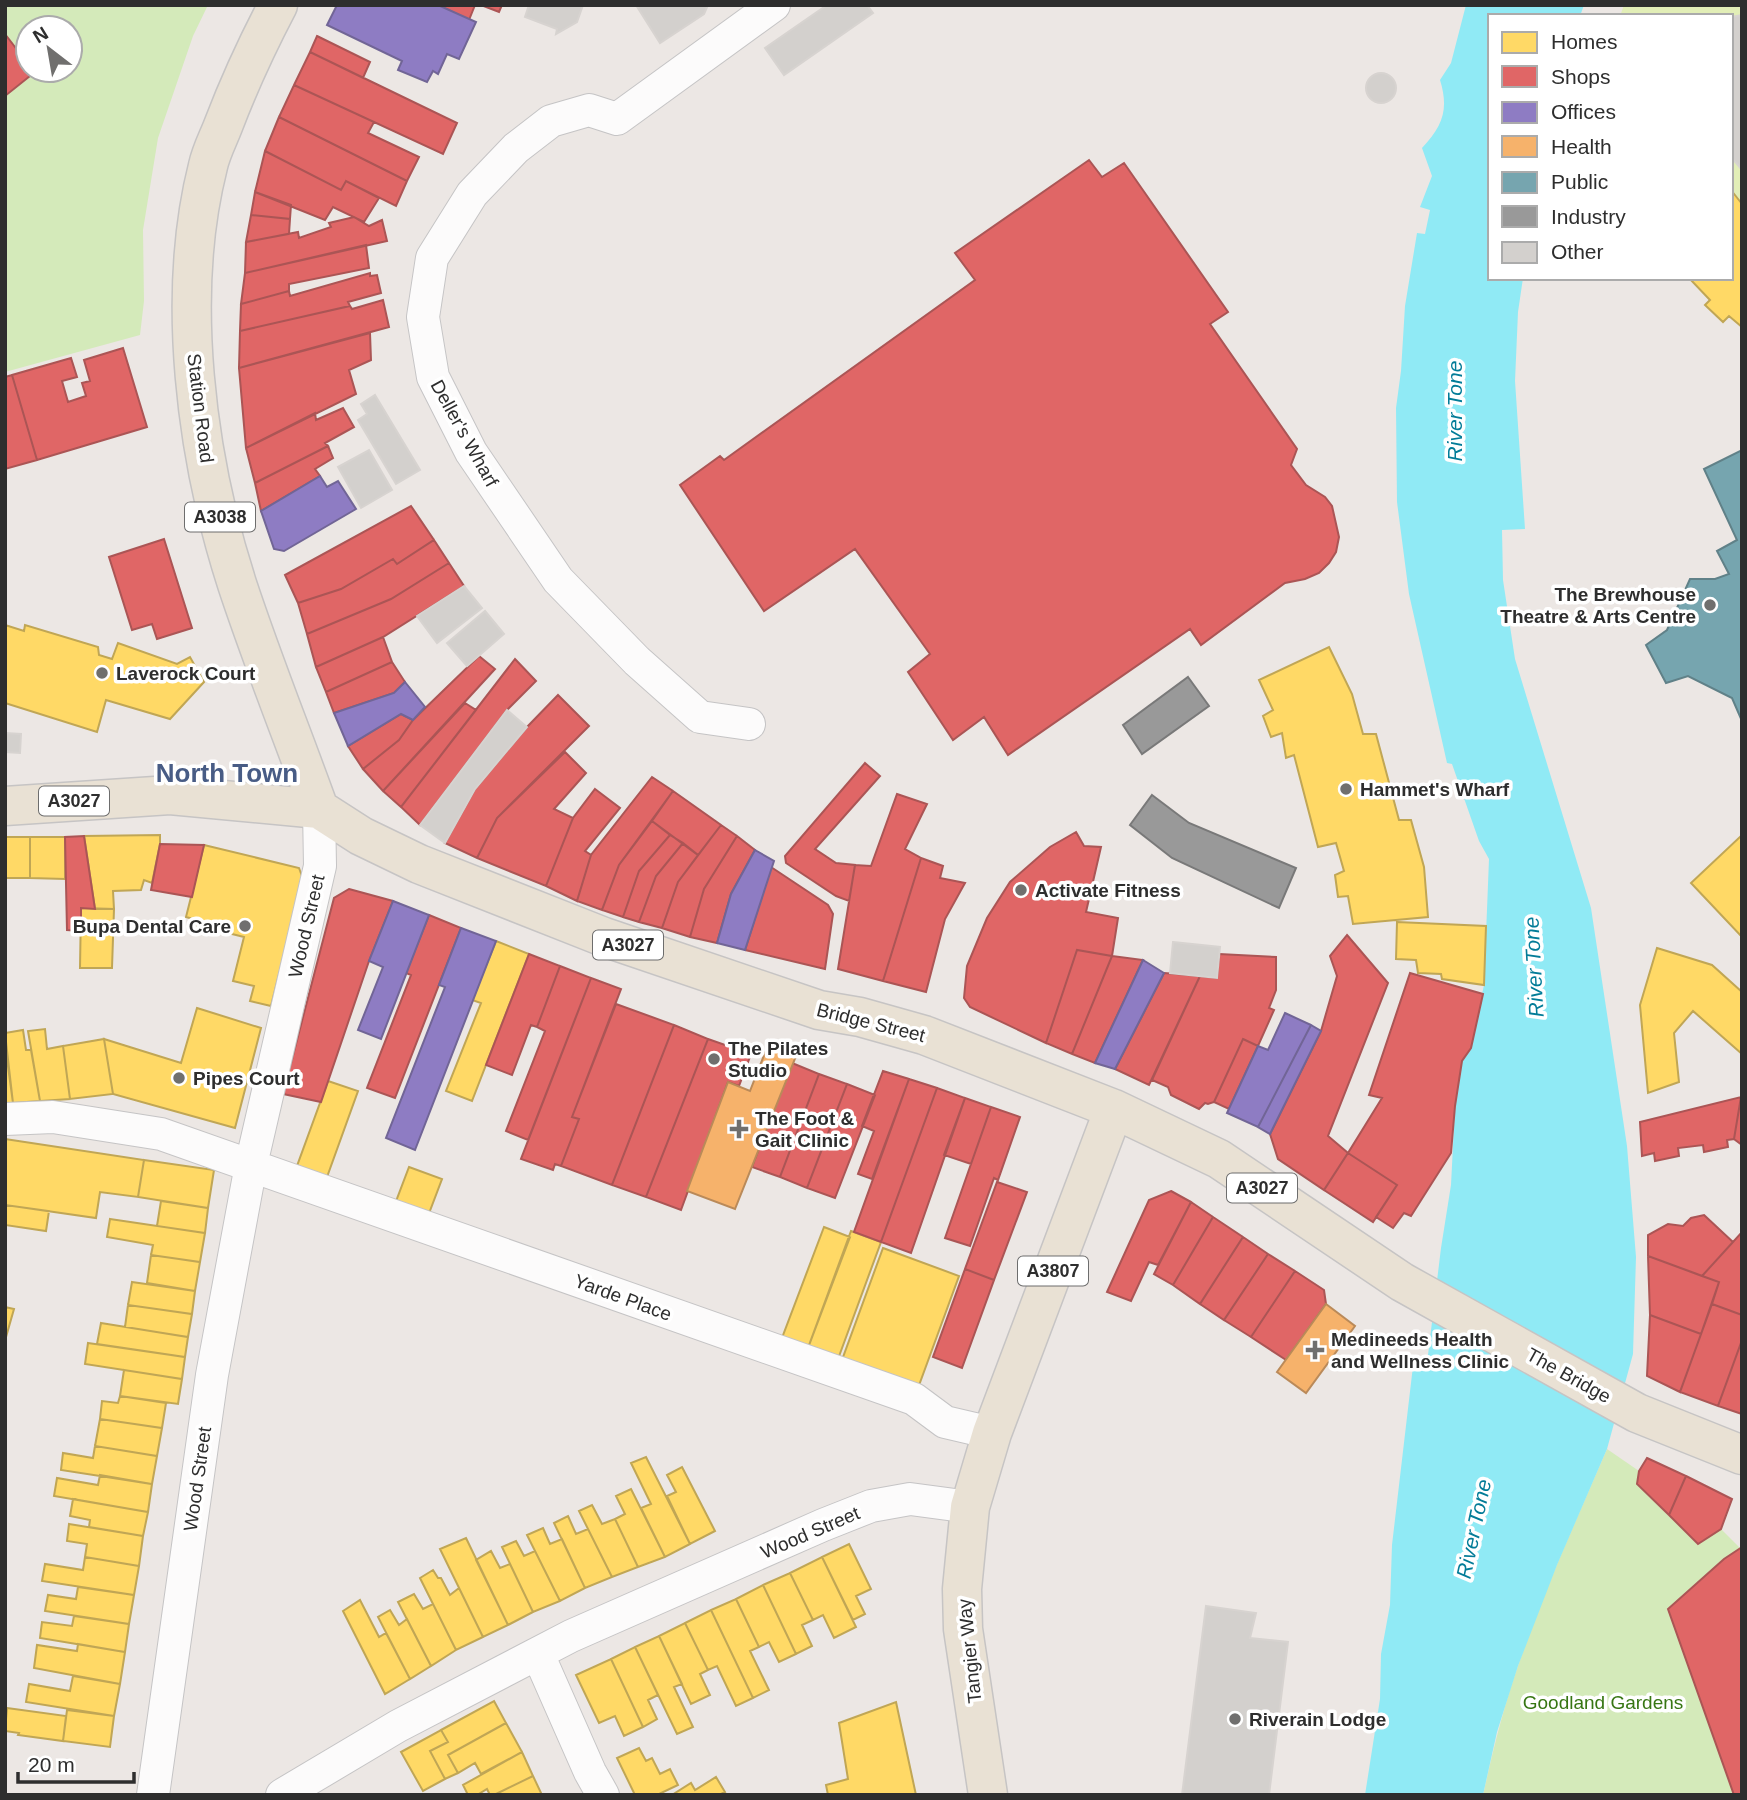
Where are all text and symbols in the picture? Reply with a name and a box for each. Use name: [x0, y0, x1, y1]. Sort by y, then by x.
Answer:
north arrow: [14, 14, 84, 84]
legend: [1488, 14, 1733, 280]
text: N: [29, 22, 52, 47]
text: Homes: [1551, 30, 1618, 53]
text: Shops: [1551, 65, 1611, 88]
text: Offices: [1551, 100, 1616, 123]
text: Health: [1551, 135, 1612, 158]
text: Public: [1551, 170, 1608, 193]
text: Industry: [1551, 205, 1626, 228]
text: Other: [1551, 240, 1604, 263]
street label: Station Road: [183, 352, 218, 464]
water label: River Tone: [1443, 361, 1466, 461]
street label: Deller's Wharf: [427, 376, 503, 491]
road number: A3038: [185, 503, 255, 532]
place label: The Brewhouse Theatre & Arts Centre: [1500, 584, 1696, 627]
marker: The Brewhouse Theatre & Arts Centre: [1702, 597, 1718, 613]
place label: Laverock Court: [116, 663, 256, 684]
marker: Laverock Court: [94, 665, 110, 681]
district label: North Town: [156, 758, 298, 788]
place label: Hammet's Wharf: [1360, 779, 1510, 800]
marker: Hammet's Wharf: [1338, 781, 1354, 797]
road number: A3027: [39, 786, 109, 816]
street label: Wood Street: [284, 872, 329, 980]
place label: Activate Fitness: [1035, 880, 1181, 901]
marker: Activate Fitness: [1013, 882, 1029, 898]
place label: Bupa Dental Care: [73, 916, 231, 937]
water label: River Tone: [1519, 916, 1548, 1018]
marker: Bupa Dental Care: [237, 918, 253, 934]
road number: A3027: [593, 930, 663, 960]
street label: Bridge Street: [815, 999, 928, 1046]
place label: The Pilates Studio: [728, 1038, 828, 1081]
marker: The Pilates Studio: [706, 1051, 722, 1067]
place label: Pipes Court: [193, 1068, 300, 1089]
marker: Pipes Court: [171, 1070, 187, 1086]
place label: The Foot & Gait Clinic: [755, 1108, 854, 1151]
marker: The Foot & Gait Clinic: [729, 1119, 749, 1139]
road number: A3027: [1227, 1174, 1297, 1203]
road number: A3807: [1018, 1256, 1088, 1286]
street label: Yarde Place: [571, 1270, 674, 1325]
place label: Medineeds Health and Wellness Clinic: [1331, 1329, 1510, 1372]
marker: Medineeds Health and Wellness Clinic: [1305, 1340, 1325, 1360]
street label: The Bridge: [1523, 1344, 1614, 1407]
street label: Wood Street: [180, 1425, 215, 1533]
water label: River Tone: [1452, 1477, 1495, 1581]
street label: Wood Street: [758, 1502, 863, 1563]
street label: Tangier Way: [954, 1597, 985, 1704]
park label: Goodland Gardens: [1523, 1692, 1683, 1713]
place label: Riverain Lodge: [1249, 1709, 1386, 1730]
marker: Riverain Lodge: [1227, 1711, 1243, 1727]
scale bar: [18, 1741, 133, 1785]
text: 20 m: [28, 1753, 75, 1776]

